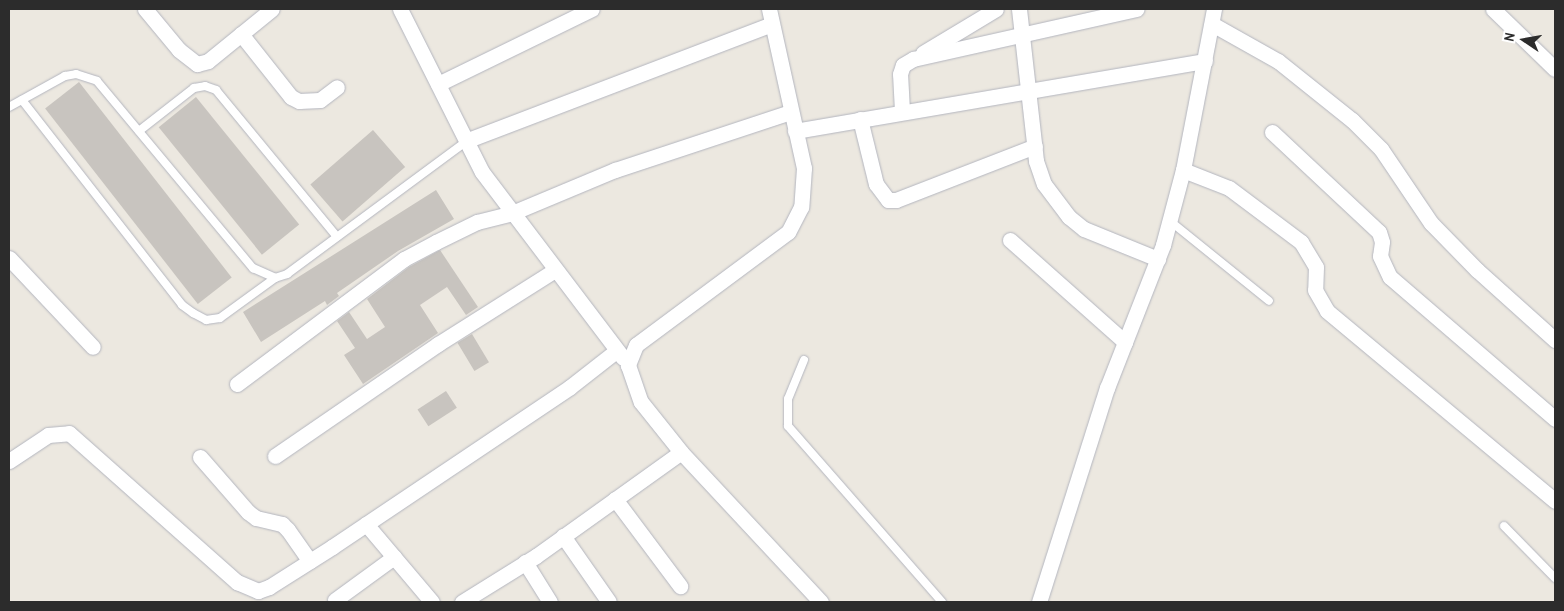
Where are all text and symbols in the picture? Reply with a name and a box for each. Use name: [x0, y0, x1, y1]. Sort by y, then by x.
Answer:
north arrow: [1499, 15, 1549, 65]
text: N: [1500, 31, 1519, 43]

